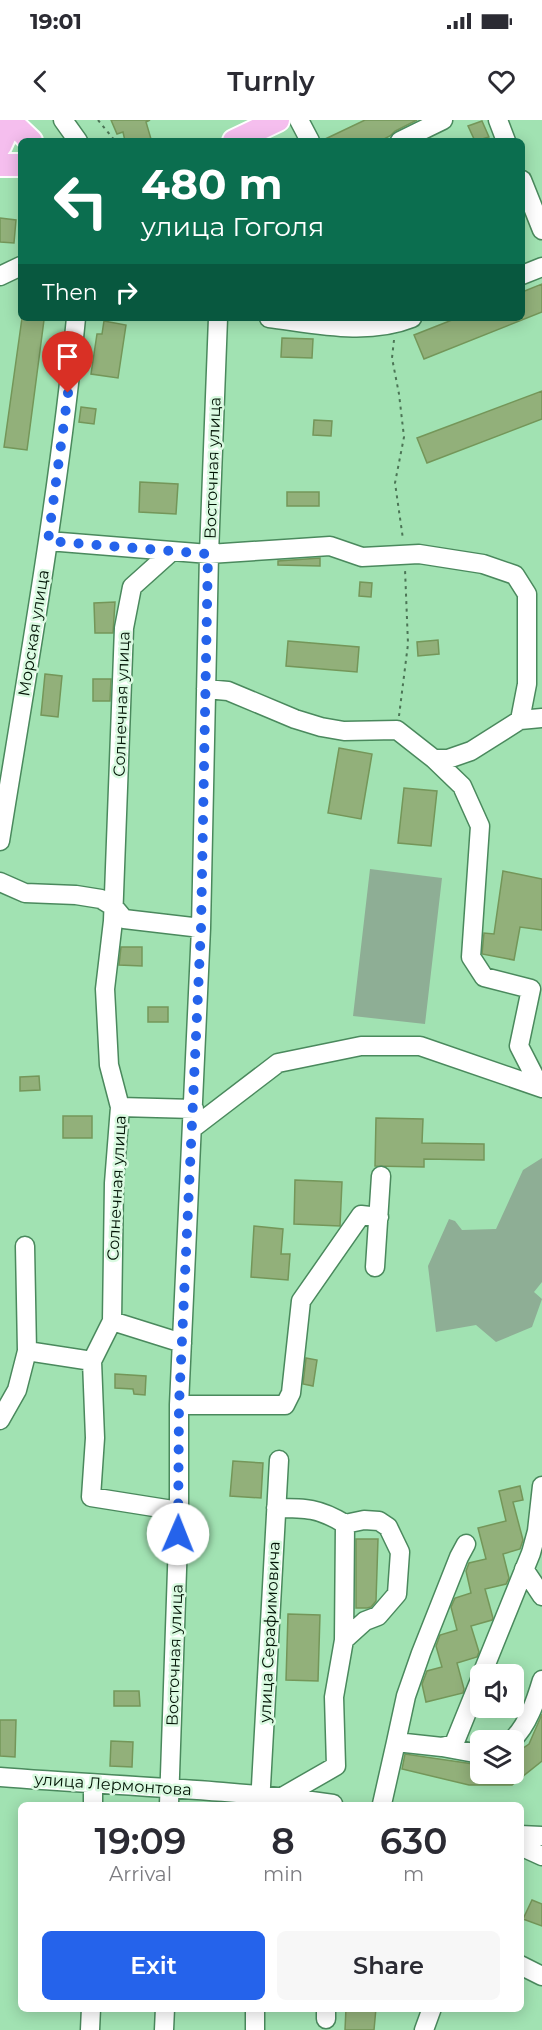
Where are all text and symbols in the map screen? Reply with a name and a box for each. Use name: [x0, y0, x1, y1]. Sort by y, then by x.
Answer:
text: 19:01: [30, 8, 82, 35]
icon: back: [24, 65, 57, 98]
text: Turnly: [227, 65, 315, 98]
icon: heart: [485, 65, 518, 98]
text: 480 m: [141, 158, 283, 210]
icon: left: [42, 162, 120, 240]
text: улица Гоголя: [141, 210, 324, 243]
icon: right: [110, 276, 143, 309]
text: Then: [42, 279, 98, 306]
pin: [42, 331, 93, 393]
icon: arrive: [51, 340, 84, 373]
street label: Восточная улица: [201, 397, 224, 539]
street label: Морская улица: [14, 568, 53, 698]
street label: Солнечная улица: [109, 631, 134, 777]
street label: Солнечная улица: [103, 1115, 130, 1261]
position arrow: [146, 1502, 210, 1566]
street label: улица Серафимовича: [255, 1541, 284, 1724]
street label: Восточная улица: [163, 1584, 186, 1726]
map controls: [470, 1664, 524, 1784]
button: sound: [470, 1664, 524, 1718]
button: layers: [470, 1730, 524, 1784]
street label: улица Лермонтова: [33, 1769, 192, 1799]
text: 19:09: [95, 1819, 186, 1863]
text: 8: [271, 1819, 295, 1863]
text: 630: [380, 1819, 447, 1863]
text: Arrival: [109, 1862, 172, 1886]
text: min: [263, 1862, 303, 1886]
text: m: [403, 1862, 424, 1886]
button: Exit: [42, 1931, 265, 2000]
button: Share: [277, 1931, 500, 2000]

